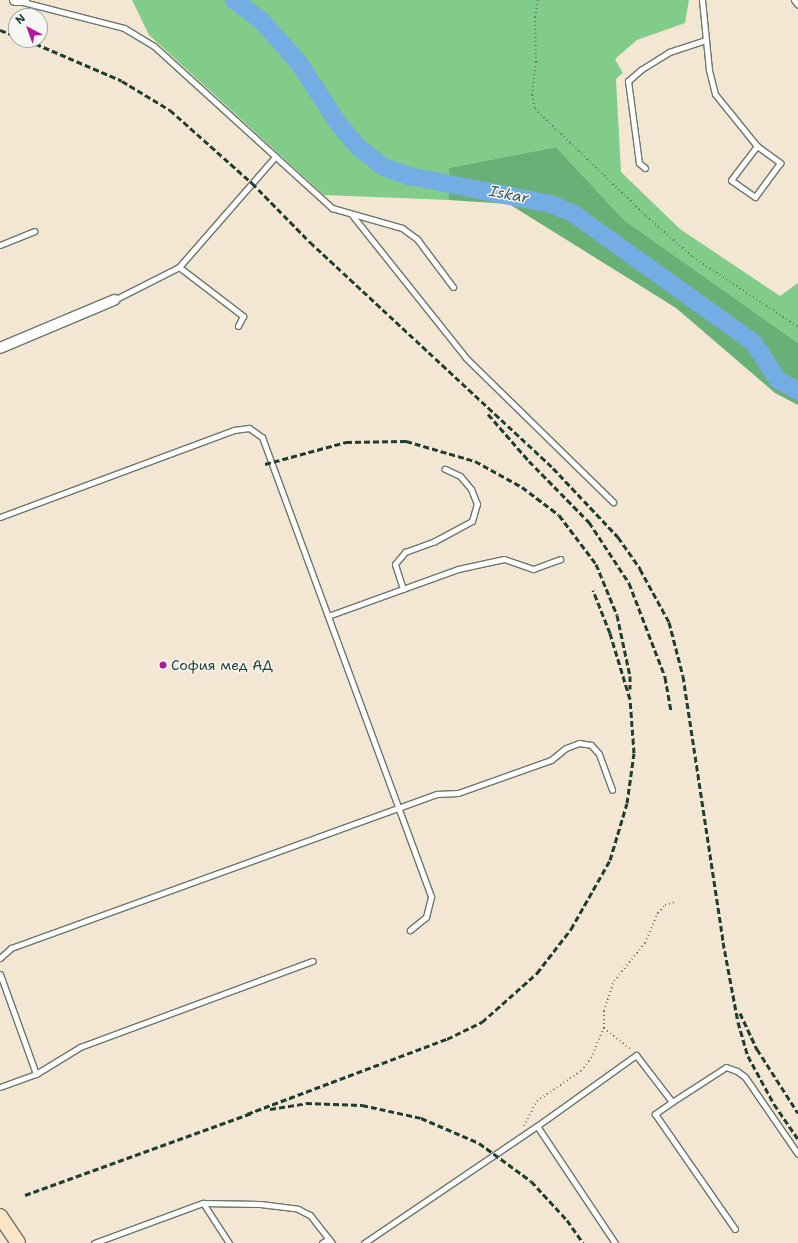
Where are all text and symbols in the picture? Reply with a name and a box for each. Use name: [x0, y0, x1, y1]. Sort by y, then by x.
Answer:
north arrow: [8, 8, 48, 48]
text: N: [12, 11, 29, 28]
water label: Iskar: [488, 182, 530, 208]
place label: София мед АД: [171, 657, 273, 673]
marker: София мед АД: [158, 660, 168, 670]

